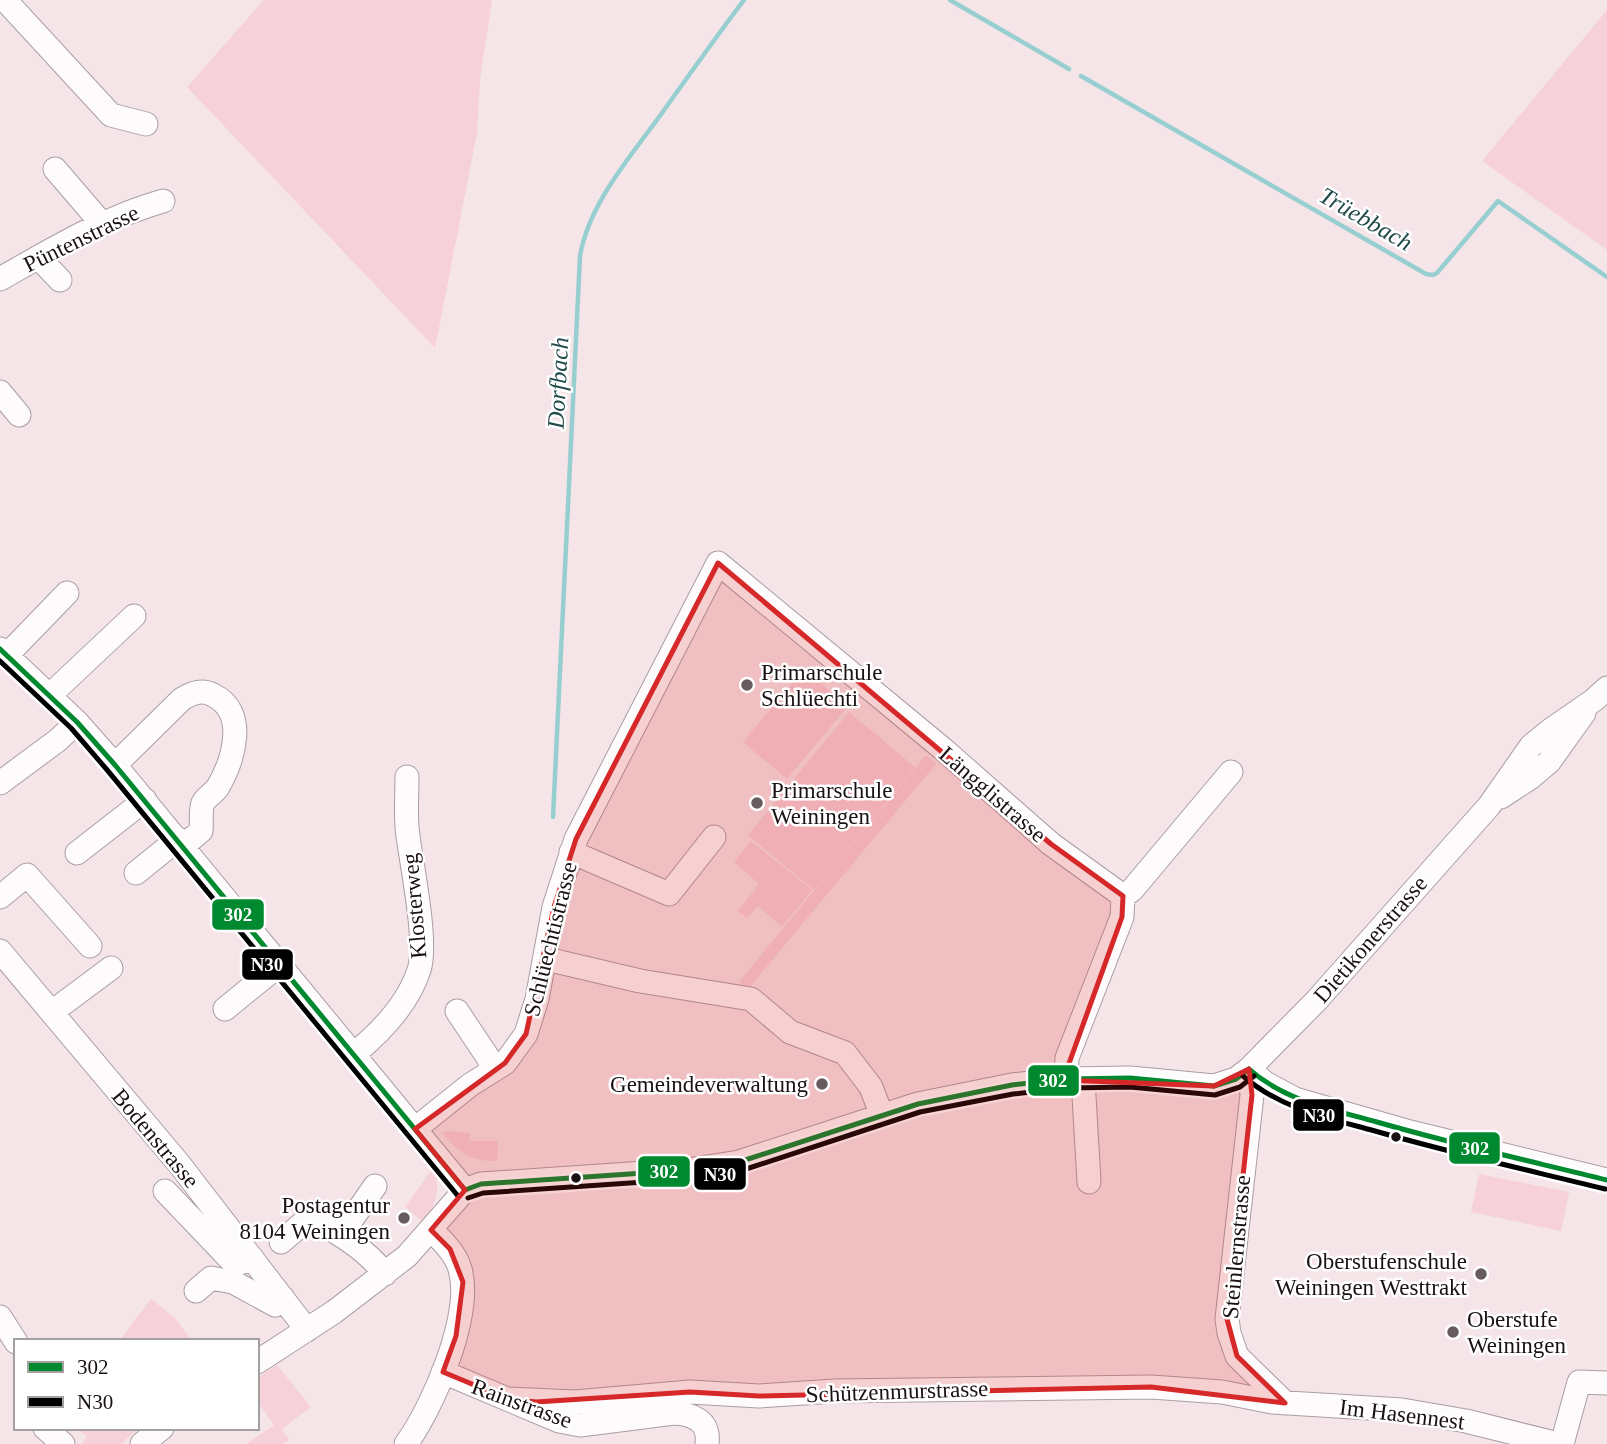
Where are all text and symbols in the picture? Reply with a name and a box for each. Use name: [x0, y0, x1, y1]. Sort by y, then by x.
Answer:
water label: Trüebbach: [1315, 182, 1417, 256]
street label: Püntenstrasse: [19, 200, 143, 277]
water label: Dorfbach: [543, 336, 573, 431]
place label: Primarschule Schlüechti: [761, 660, 882, 711]
marker: Primarschule Schlüechti: [739, 677, 755, 693]
street label: Längglistrasse: [934, 741, 1051, 847]
place label: Primarschule Weiningen: [771, 778, 892, 829]
marker: Primarschule Weiningen: [749, 795, 765, 811]
street label: Klosterweg: [397, 852, 432, 960]
street label: Schlüechtistrasse: [519, 859, 582, 1019]
street label: Dietikonerstrasse: [1309, 871, 1432, 1008]
line badge: 302: [211, 898, 265, 931]
text: 302: [224, 904, 252, 925]
line badge: N30: [241, 948, 294, 981]
text: N30: [251, 954, 283, 975]
line badge: 302: [1027, 1064, 1080, 1097]
text: 302: [1039, 1070, 1067, 1091]
place label: Gemeindeverwaltung: [610, 1072, 808, 1097]
marker: Gemeindeverwaltung: [814, 1076, 830, 1092]
street label: Bodenstrasse: [107, 1084, 204, 1193]
line badge: N30: [1292, 1098, 1345, 1132]
text: N30: [1303, 1105, 1335, 1126]
unlabelled marker: [1389, 1130, 1403, 1144]
line badge: 302: [1448, 1131, 1501, 1165]
text: 302: [1461, 1138, 1489, 1159]
line badge: 302: [637, 1155, 691, 1188]
line badge: N30: [693, 1157, 747, 1191]
text: 302: [650, 1161, 678, 1182]
text: N30: [704, 1164, 736, 1185]
unlabelled marker: [569, 1171, 583, 1185]
street label: Steinlernstrasse: [1218, 1174, 1255, 1320]
place label: Postagentur 8104 Weiningen: [240, 1193, 390, 1244]
marker: Postagentur 8104 Weiningen: [396, 1210, 412, 1226]
place label: Oberstufenschule Weiningen Westtrakt: [1275, 1249, 1468, 1300]
marker: Oberstufenschule Weiningen Westtrakt: [1473, 1266, 1489, 1282]
place label: Oberstufe Weiningen: [1467, 1307, 1567, 1358]
marker: Oberstufe Weiningen: [1445, 1324, 1461, 1340]
legend: [14, 1339, 259, 1430]
text: 302: [77, 1355, 109, 1379]
street label: Rainstrasse: [468, 1374, 575, 1433]
street label: Schützenmurstrasse: [805, 1376, 989, 1407]
text: N30: [77, 1390, 113, 1414]
street label: Im Hasennest: [1338, 1394, 1467, 1435]

